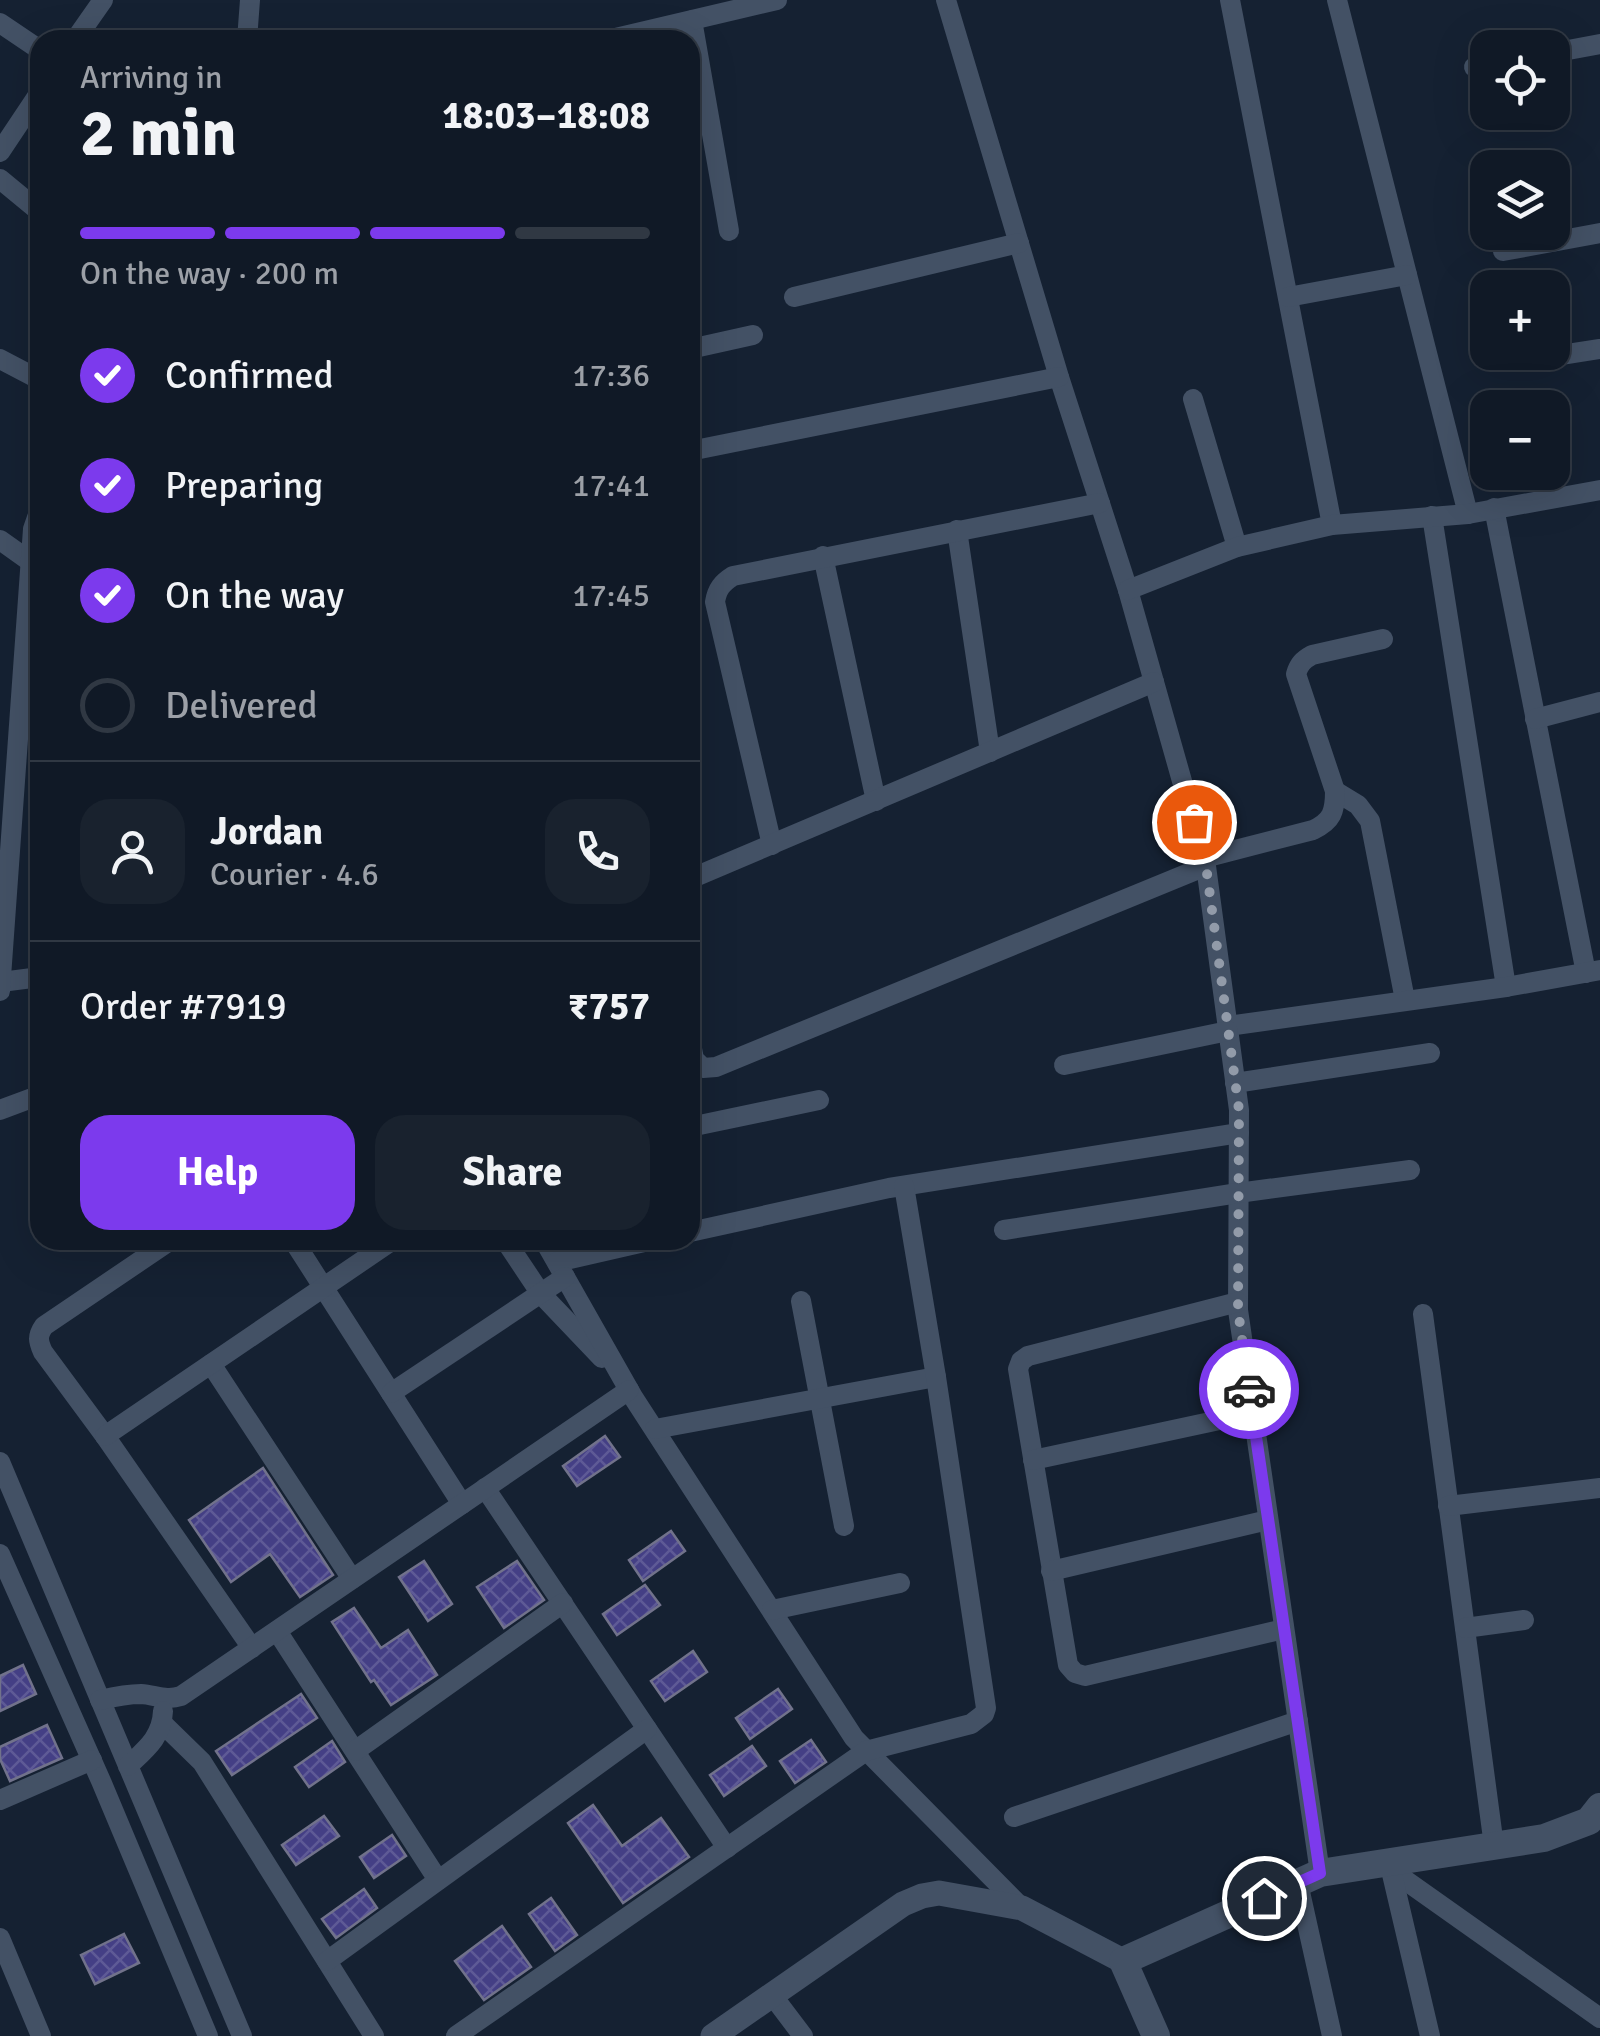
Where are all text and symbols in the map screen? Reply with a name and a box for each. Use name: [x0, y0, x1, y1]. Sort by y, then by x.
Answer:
map controls: [1470, 30, 1570, 490]
button: locate: [1470, 30, 1570, 130]
text: Arriving in: [80, 58, 222, 97]
text: 18:03–18:08: [442, 92, 650, 139]
text: 2 min: [80, 94, 237, 174]
button: layers: [1470, 150, 1570, 250]
text: On the way · 200 m: [80, 254, 339, 293]
button: +: [1470, 270, 1570, 370]
icon: check: [80, 348, 135, 403]
text: Confirmed: [165, 352, 334, 399]
text: 17:36: [572, 356, 650, 395]
button: −: [1470, 390, 1570, 490]
icon: check: [80, 458, 135, 513]
text: Preparing: [165, 462, 323, 509]
text: 17:41: [572, 466, 650, 505]
icon: check: [80, 568, 135, 623]
text: On the way: [165, 572, 344, 619]
text: 17:45: [572, 576, 650, 615]
text: Delivered: [165, 682, 318, 729]
pin: [1152, 780, 1237, 865]
icon: bag: [1167, 795, 1222, 850]
button: person: [80, 799, 185, 904]
button: phone: [545, 799, 650, 904]
text: Jordan: [210, 808, 323, 855]
text: Courier · 4.6: [210, 855, 379, 894]
text: Order #7919: [80, 983, 287, 1030]
text: ₹757: [568, 983, 650, 1030]
button: Help: [80, 1115, 355, 1230]
button: Share: [375, 1115, 650, 1230]
courier: [1199, 1339, 1299, 1439]
icon: car: [1222, 1362, 1277, 1417]
pin: [1222, 1856, 1307, 1941]
icon: home: [1237, 1871, 1292, 1926]

